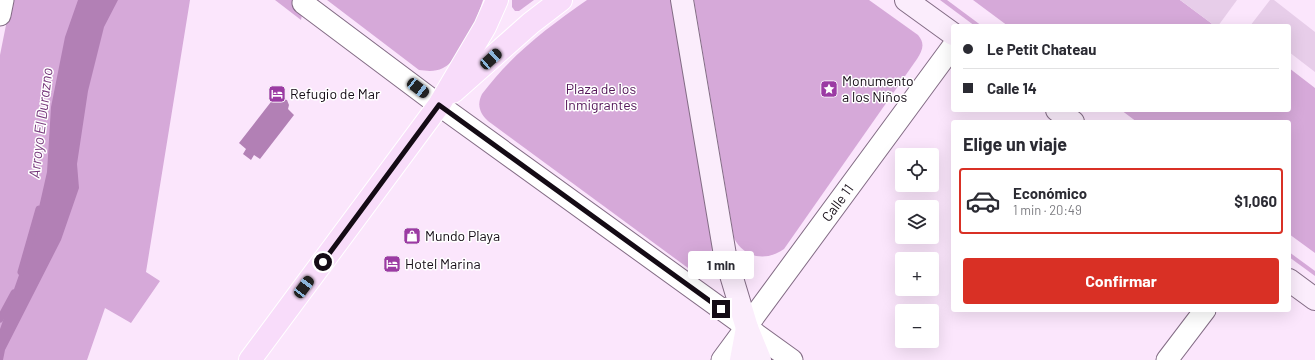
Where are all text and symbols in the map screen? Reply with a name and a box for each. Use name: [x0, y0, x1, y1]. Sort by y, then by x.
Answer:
text: Le Petit Chateau: [987, 40, 1096, 58]
car: [478, 47, 504, 71]
water label: Arroyo El Durazno: [24, 67, 56, 179]
place label: Monumento a los Niños: [842, 72, 914, 105]
car: [405, 76, 431, 100]
place icon: Monumento a los Niños: [819, 79, 839, 99]
text: Calle 14: [987, 79, 1037, 97]
park label: Plaza de los Inmigrantes: [565, 80, 638, 113]
hotel icon: Refugio de Mar: [267, 84, 287, 104]
place label: Refugio de Mar: [290, 85, 380, 102]
text: Elige un viaje: [963, 133, 1067, 155]
map controls: [895, 148, 939, 348]
button: locate: [895, 148, 939, 192]
street label: Calle 11: [818, 181, 856, 225]
icon: car: [965, 183, 1001, 219]
text: Económico: [1013, 184, 1087, 202]
text: $1,060: [1234, 192, 1277, 210]
button: layers: [895, 200, 939, 244]
text: 1 min · 20:49: [1013, 202, 1082, 218]
shop icon: Mundo Playa: [402, 226, 422, 246]
place label: Mundo Playa: [425, 227, 500, 244]
callout: 1 min: [688, 251, 754, 279]
button: +: [895, 252, 939, 296]
route start: [314, 253, 332, 271]
hotel icon: Hotel Marina: [382, 254, 402, 274]
place label: Hotel Marina: [405, 255, 481, 272]
text: 1 min: [707, 257, 735, 273]
button: Confirmar: [963, 258, 1279, 304]
car: [292, 274, 316, 300]
route end: [712, 300, 730, 318]
button: −: [895, 304, 939, 348]

